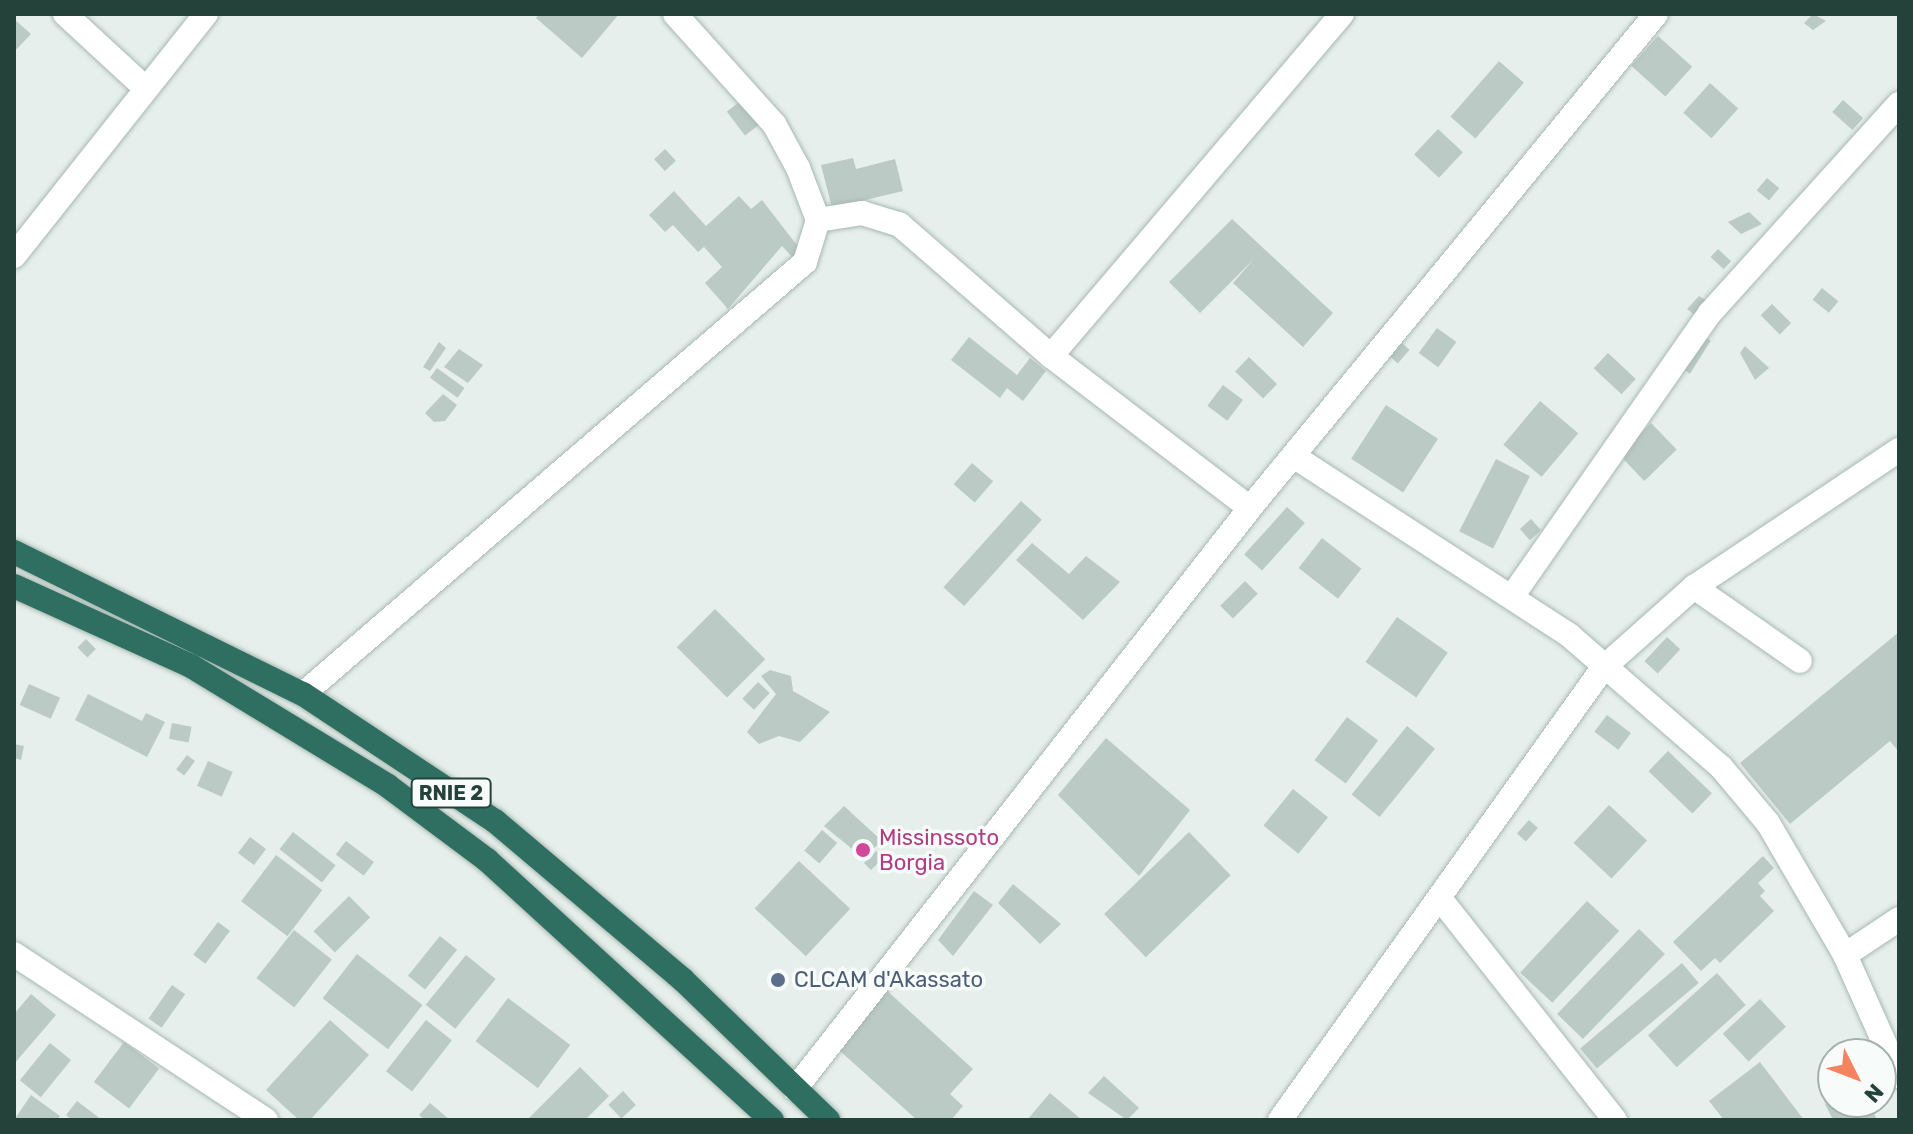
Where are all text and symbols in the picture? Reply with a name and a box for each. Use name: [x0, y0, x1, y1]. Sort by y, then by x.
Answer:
road number: RNIE 2: [409, 777, 493, 809]
place label: Missinssoto Borgia: [879, 824, 999, 876]
marker: Missinssoto Borgia: [854, 841, 872, 859]
place label: CLCAM d'Akassato: [794, 967, 983, 993]
marker: CLCAM d'Akassato: [769, 971, 787, 989]
north arrow: [1817, 1038, 1897, 1118]
text: N: [1858, 1078, 1889, 1108]

